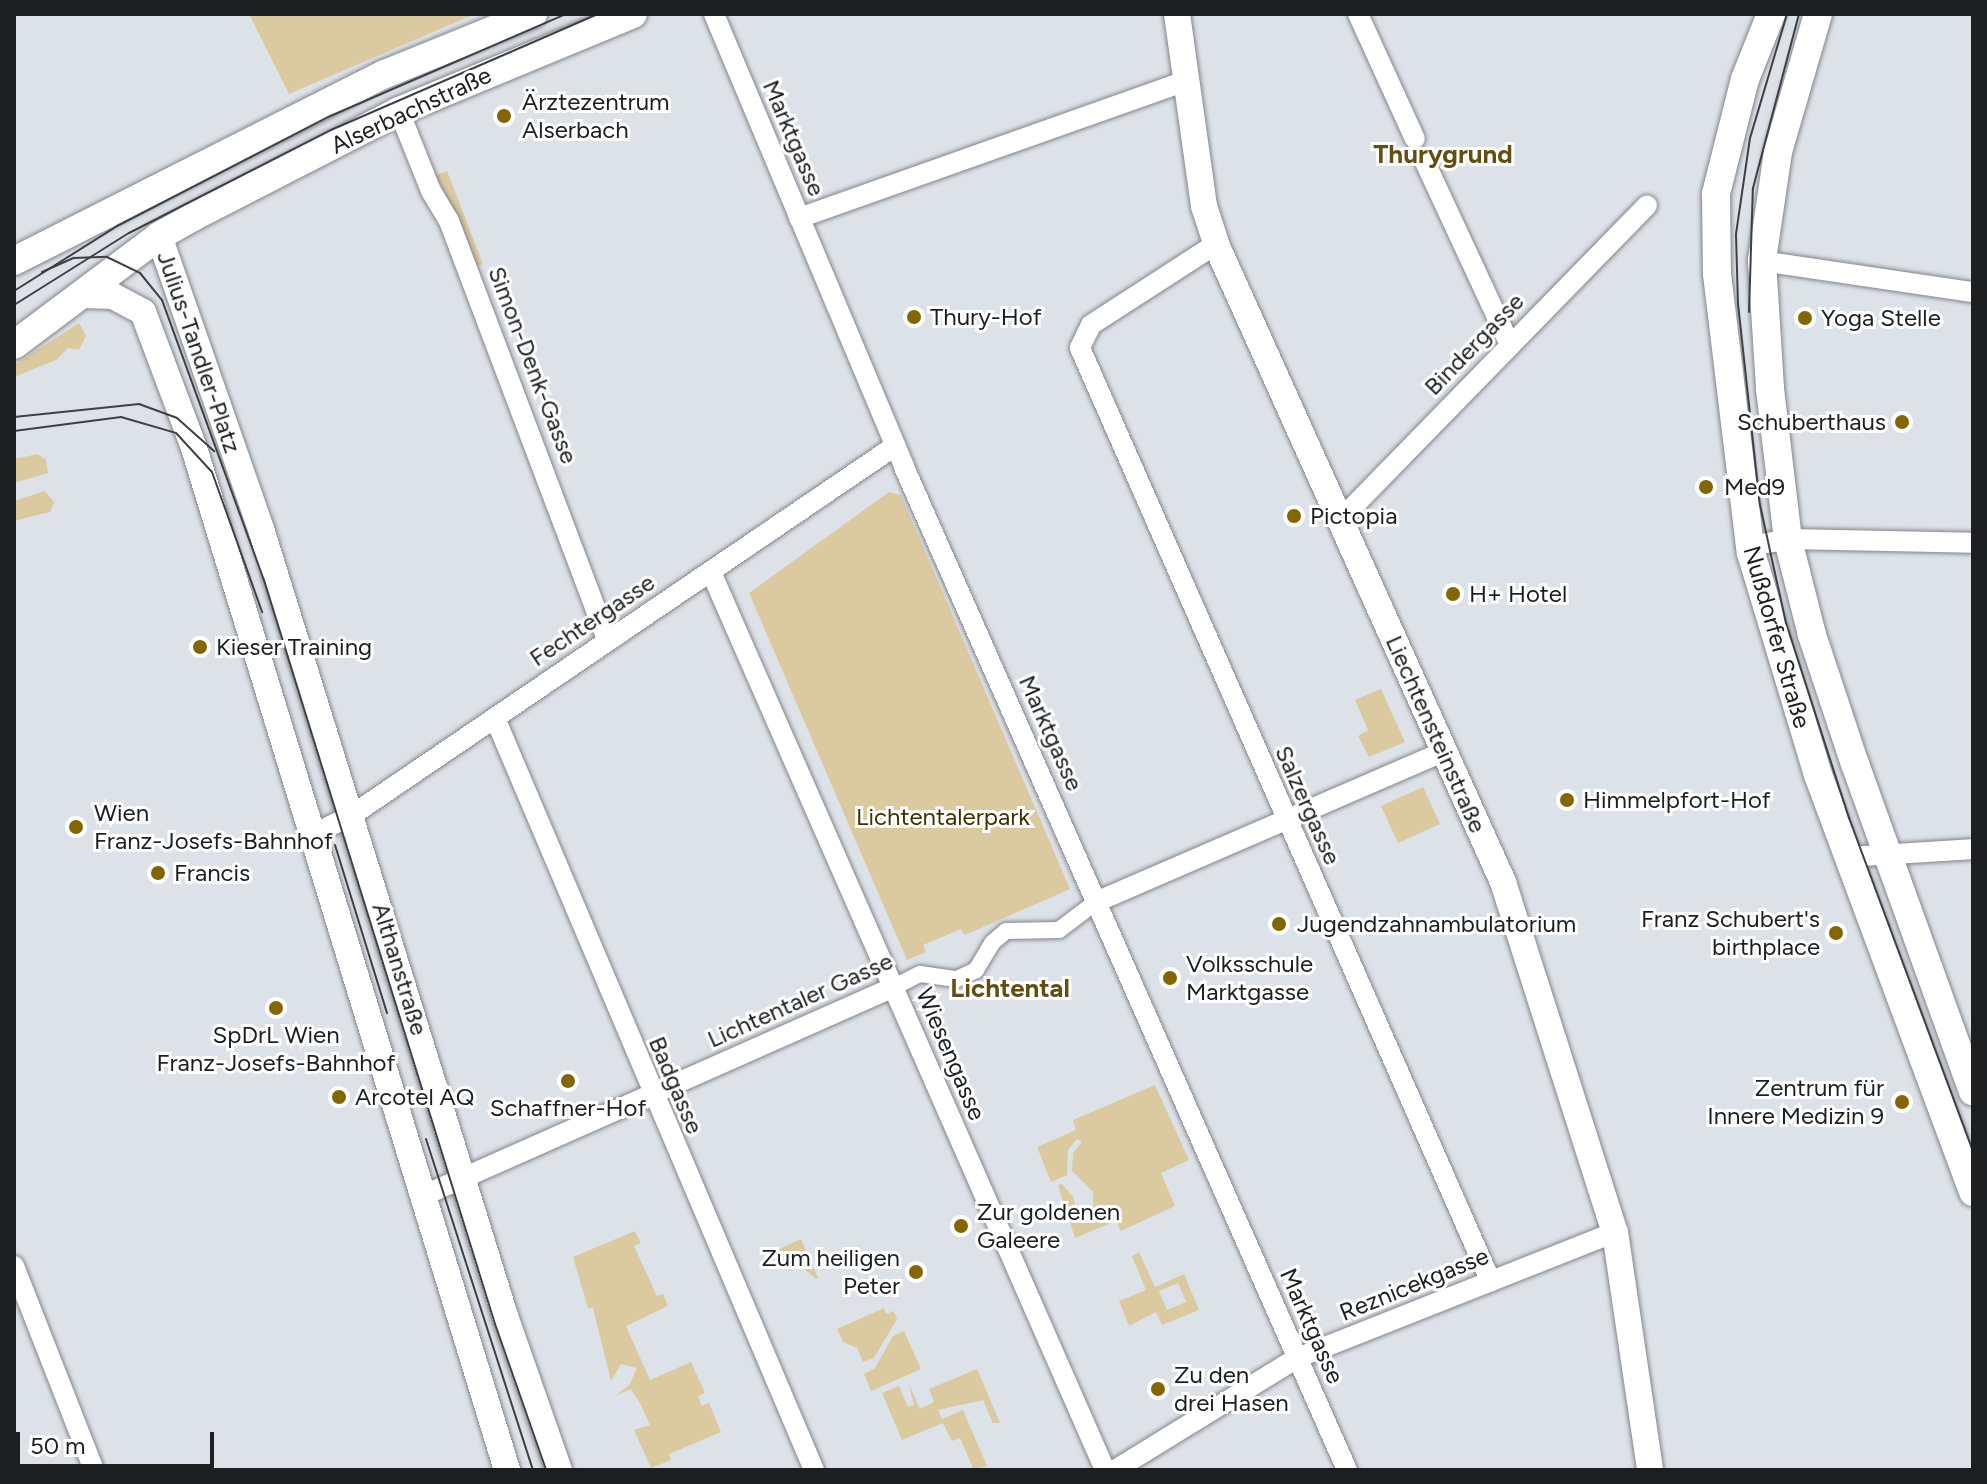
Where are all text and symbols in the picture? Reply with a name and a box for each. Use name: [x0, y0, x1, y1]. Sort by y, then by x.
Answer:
street label: Alserbachstraße: [326, 60, 496, 160]
street label: Marktgasse: [757, 76, 831, 200]
place label: Ärztezentrum Alserbach: [522, 88, 670, 144]
marker: Ärztezentrum Alserbach: [493, 105, 515, 127]
district label: Thurygrund: [1373, 139, 1513, 171]
street label: Julius-Tandler-Platz: [151, 247, 247, 457]
street label: Simon-Denk-Gasse: [482, 262, 584, 468]
street label: Bindergasse: [1418, 287, 1530, 401]
place label: Thury-Hof: [930, 303, 1042, 331]
place label: Yoga Stelle: [1821, 304, 1941, 332]
marker: Thury-Hof: [905, 308, 923, 326]
marker: Yoga Stelle: [1796, 309, 1814, 327]
place label: Schuberthaus: [1737, 408, 1886, 436]
marker: Schuberthaus: [1893, 413, 1911, 431]
place label: Med9: [1724, 473, 1785, 501]
marker: Med9: [1695, 476, 1717, 498]
place label: Pictopia: [1310, 502, 1397, 530]
marker: Pictopia: [1285, 507, 1303, 525]
street label: Nußdorfer Straße: [1737, 543, 1817, 731]
street label: Fechtergasse: [524, 568, 660, 672]
place label: H+ Hotel: [1469, 580, 1567, 608]
marker: H+ Hotel: [1444, 585, 1462, 603]
street label: Liechtensteinstraße: [1380, 631, 1492, 837]
place label: Kieser Training: [216, 633, 372, 661]
marker: Kieser Training: [191, 638, 209, 656]
street label: Marktgasse: [1013, 671, 1089, 795]
street label: Salzergasse: [1269, 741, 1347, 869]
place label: Himmelpfort-Hof: [1583, 786, 1771, 814]
marker: Himmelpfort-Hof: [1558, 791, 1576, 809]
place label: Wien Franz-Josefs-Bahnhof: [94, 799, 333, 855]
park label: Lichtentalerpark: [856, 803, 1030, 831]
marker: Wien Franz-Josefs-Bahnhof: [65, 816, 87, 838]
place label: Francis: [174, 859, 250, 887]
marker: Francis: [149, 864, 167, 882]
street label: Althanstraße: [366, 899, 434, 1039]
place label: Franz Schubert's birthplace: [1641, 905, 1820, 961]
place label: Jugendzahnambulatorium: [1297, 910, 1576, 938]
marker: Jugendzahnambulatorium: [1268, 913, 1290, 935]
marker: Franz Schubert's birthplace: [1827, 924, 1845, 942]
street label: Lichtentaler Gasse: [703, 946, 897, 1054]
place label: Volksschule Marktgasse: [1186, 950, 1313, 1006]
marker: Volksschule Marktgasse: [1161, 969, 1179, 987]
district label: Lichtental: [950, 973, 1070, 1005]
street label: Wiesengasse: [910, 983, 992, 1125]
marker: SpDrL Wien Franz-Josefs-Bahnhof: [267, 999, 285, 1017]
place label: SpDrL Wien Franz-Josefs-Bahnhof: [157, 1021, 395, 1077]
street label: Badgasse: [643, 1032, 709, 1138]
marker: Schaffner-Hof: [559, 1072, 577, 1090]
place label: Zentrum für Innere Medizin 9: [1707, 1074, 1884, 1130]
place label: Arcotel AQ: [355, 1083, 475, 1111]
marker: Arcotel AQ: [330, 1088, 348, 1106]
marker: Zentrum für Innere Medizin 9: [1891, 1091, 1913, 1113]
place label: Schaffner-Hof: [490, 1094, 646, 1122]
place label: Zur goldenen Galeere: [977, 1198, 1120, 1254]
marker: Zur goldenen Galeere: [952, 1217, 970, 1235]
street label: Reznicekgasse: [1335, 1241, 1493, 1327]
place label: Zum heiligen Peter: [761, 1244, 900, 1300]
marker: Zum heiligen Peter: [907, 1263, 925, 1281]
street label: Marktgasse: [1274, 1264, 1350, 1388]
place label: Zu den drei Hasen: [1174, 1361, 1289, 1417]
marker: Zu den drei Hasen: [1149, 1380, 1167, 1398]
scale bar: [20, 1416, 218, 1466]
text: 50 m: [30, 1431, 86, 1460]

